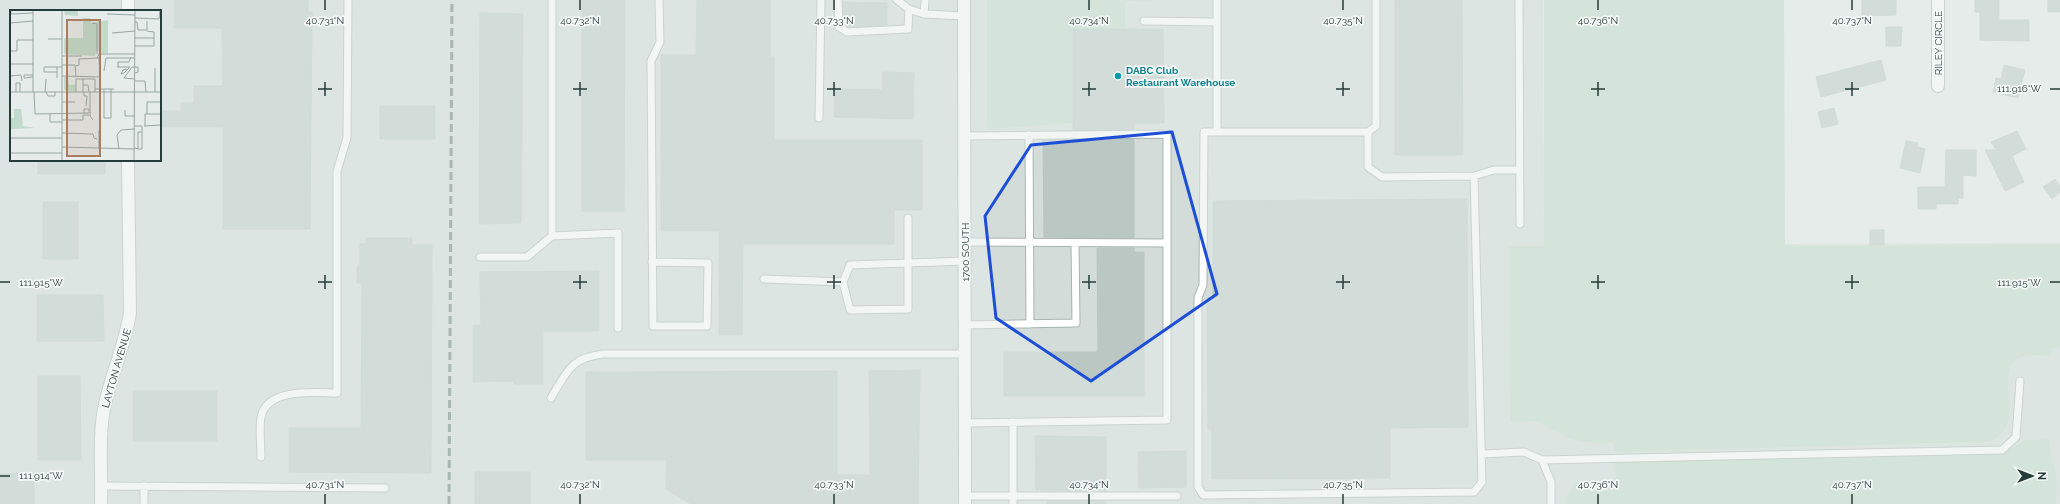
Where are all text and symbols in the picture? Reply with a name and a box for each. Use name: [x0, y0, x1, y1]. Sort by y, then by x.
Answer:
inset map: [10, 10, 161, 161]
street label: RILEY CIRCLE: [1933, 11, 1944, 75]
text: 40.731°N: [306, 15, 344, 26]
text: 40.732°N: [560, 15, 600, 26]
text: 40.733°N: [814, 15, 854, 26]
text: 40.734°N: [1069, 15, 1109, 26]
text: 40.735°N: [1323, 15, 1363, 26]
text: 40.736°N: [1578, 15, 1618, 26]
text: 40.737°N: [1832, 15, 1872, 26]
place label: DABC Club Restaurant Warehouse: [1126, 65, 1235, 88]
marker: DABC Club Restaurant Warehouse: [1113, 71, 1123, 81]
text: 111.916°W: [1997, 83, 2042, 94]
street label: 1700 SOUTH: [960, 223, 971, 281]
text: 111.915°W: [19, 277, 63, 288]
text: 111.915°W: [1997, 277, 2041, 288]
street label: LAYTON AVENUE: [100, 327, 133, 409]
north arrow: [2012, 456, 2052, 496]
text: 111.914°W: [19, 470, 63, 481]
text: N: [2035, 472, 2048, 480]
text: 40.731°N: [306, 479, 344, 490]
text: 40.732°N: [560, 479, 600, 490]
text: 40.733°N: [814, 479, 854, 490]
text: 40.734°N: [1069, 479, 1109, 490]
text: 40.735°N: [1323, 479, 1363, 490]
text: 40.736°N: [1578, 479, 1618, 490]
text: 40.737°N: [1832, 479, 1872, 490]

